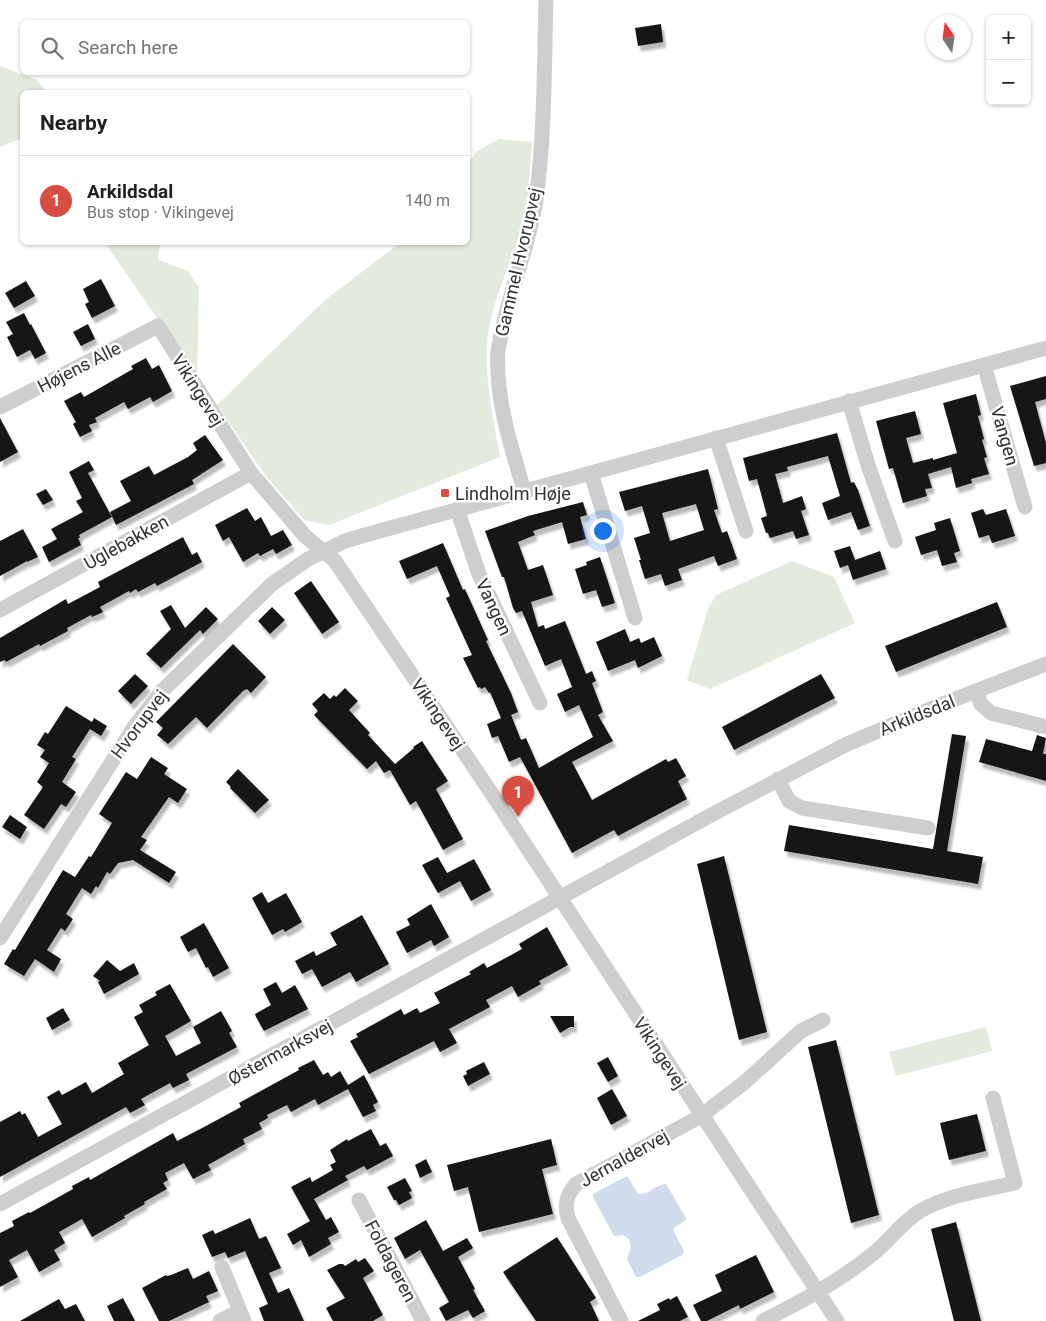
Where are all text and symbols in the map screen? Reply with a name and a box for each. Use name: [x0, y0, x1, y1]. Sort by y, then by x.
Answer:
north arrow: [926, 15, 971, 60]
map controls: [986, 15, 1031, 105]
button: +: [986, 15, 1031, 60]
search box: [20, 20, 470, 75]
icon: search: [38, 34, 66, 62]
text: Search here: [78, 36, 178, 59]
button: −: [986, 60, 1031, 105]
text: Nearby: [40, 111, 107, 135]
text: Arkildsdal: [87, 180, 173, 203]
street label: Gammel Hvorupvej: [491, 185, 545, 339]
text: 1: [51, 191, 61, 210]
text: 140 m: [405, 191, 450, 210]
text: Bus stop · Vikingevej: [87, 203, 234, 222]
street label: Højens Alle: [34, 337, 124, 397]
street label: Vikingevej: [168, 350, 228, 430]
street label: Vangen: [987, 404, 1023, 468]
place label: Lindholm Høje: [455, 483, 571, 504]
marker: Lindholm Høje: [439, 487, 451, 499]
street label: Uglebakken: [80, 510, 172, 574]
your location: [590, 518, 616, 544]
street label: Vangen: [472, 575, 516, 639]
street label: Vikingevej: [407, 674, 469, 754]
street label: Hvorupvej: [106, 686, 172, 762]
street label: Arkildsdal: [876, 690, 958, 740]
pin: 1: [502, 776, 534, 817]
street label: Vikingevej: [629, 1013, 691, 1093]
street label: Østermarksvej: [224, 1015, 336, 1089]
street label: Jernaldervej: [576, 1125, 672, 1191]
street label: Foldageren: [361, 1217, 421, 1305]

